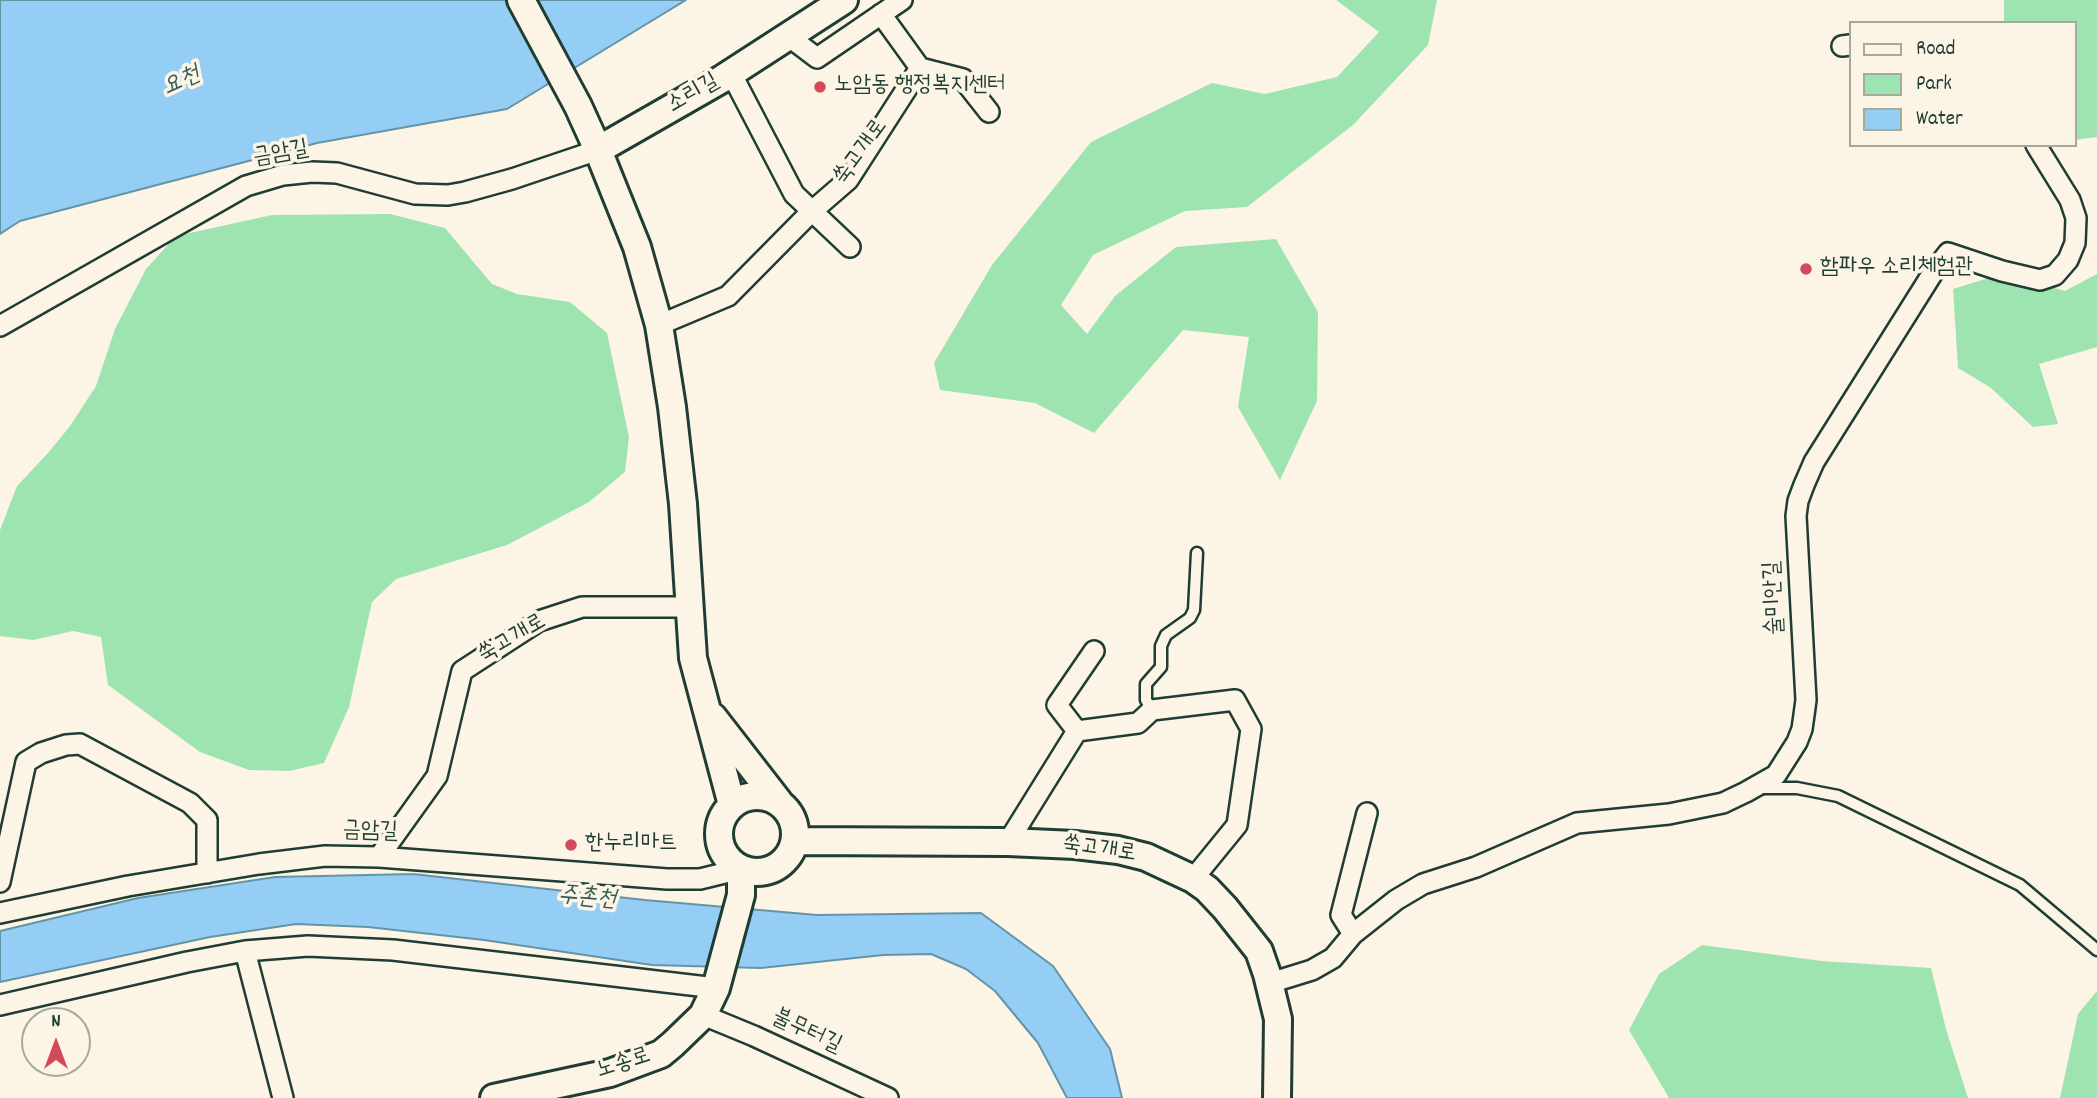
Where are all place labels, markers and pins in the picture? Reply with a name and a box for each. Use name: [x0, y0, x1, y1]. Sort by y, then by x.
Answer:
place label: 노암동 행정복지센터: [834, 73, 1006, 101]
marker: 노암동 행정복지센터: [812, 79, 828, 95]
place label: 함파우 소리체험관: [1820, 255, 1973, 283]
marker: 함파우 소리체험관: [1798, 261, 1814, 277]
place label: 한누리마트: [585, 831, 678, 859]
marker: 한누리마트: [563, 837, 579, 853]

